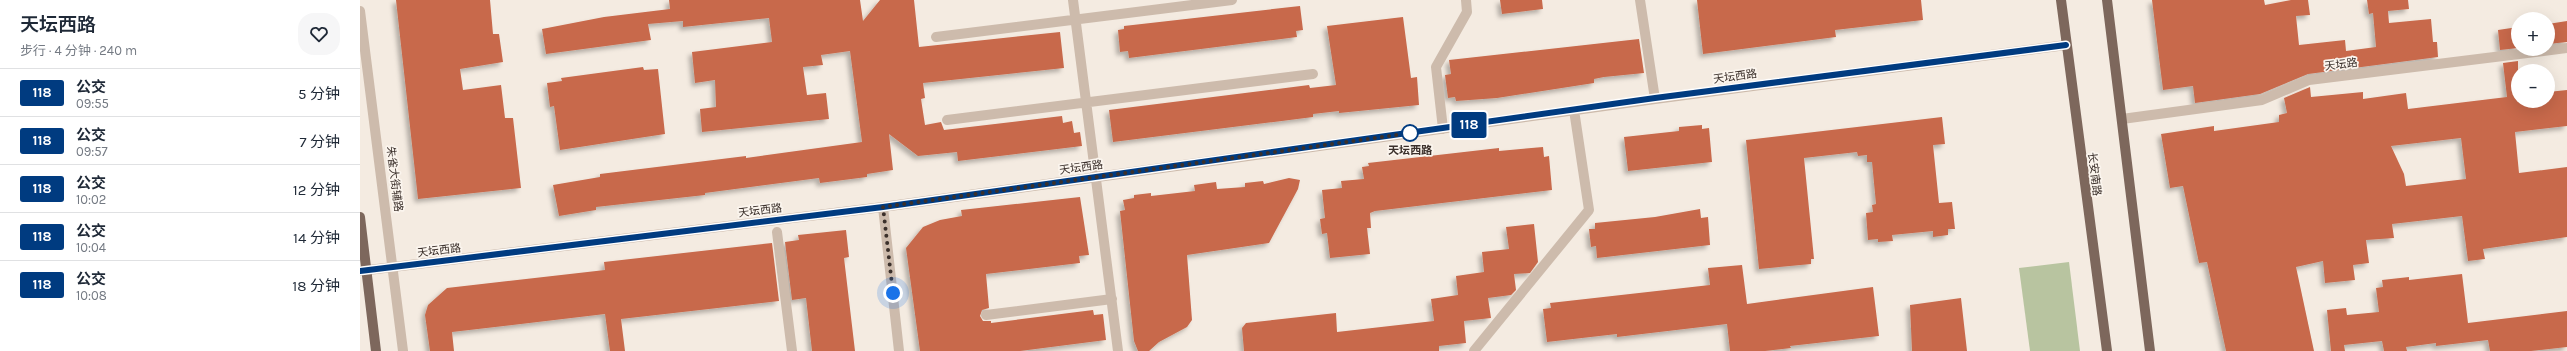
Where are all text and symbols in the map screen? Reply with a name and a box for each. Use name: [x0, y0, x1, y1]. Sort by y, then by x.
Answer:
map controls: [2511, 12, 2555, 108]
button: +: [2511, 12, 2555, 56]
button: heart: [298, 13, 340, 55]
text: 天坛西路: [20, 14, 96, 36]
text: 步行 · 4 分钟 · 240 m: [20, 43, 137, 58]
street label: 天坛路: [2324, 56, 2358, 73]
button: −: [2511, 64, 2555, 108]
street label: 天坛西路: [1712, 67, 1758, 86]
text: 公交: [76, 78, 106, 96]
text: 118: [32, 84, 52, 101]
text: 5 分钟: [298, 85, 340, 103]
text: 09:55: [76, 96, 109, 111]
line badge: 118: [1446, 112, 1492, 138]
text: 118: [1459, 116, 1479, 133]
marker: 天坛西路: [1401, 124, 1419, 142]
text: 公交: [76, 126, 106, 144]
text: 118: [32, 132, 52, 149]
text: 7 分钟: [299, 133, 340, 151]
text: 09:57: [76, 144, 108, 159]
place label: 天坛西路: [1388, 144, 1433, 157]
street label: 朱雀大街辅路: [384, 146, 405, 213]
street label: 长安南路: [2085, 151, 2104, 197]
street label: 天坛西路: [1058, 158, 1104, 177]
text: 公交: [76, 174, 106, 192]
text: 118: [32, 180, 52, 197]
text: 12 分钟: [293, 181, 340, 199]
text: 10:02: [76, 192, 106, 207]
street label: 天坛西路: [737, 201, 783, 220]
text: 公交: [76, 222, 106, 240]
text: 118: [32, 228, 52, 245]
text: 14 分钟: [293, 229, 340, 247]
text: 10:04: [76, 240, 106, 255]
street label: 天坛西路: [416, 241, 462, 260]
text: 公交: [76, 270, 106, 288]
text: 118: [32, 276, 52, 293]
text: 18 分钟: [292, 277, 340, 295]
your location: [883, 283, 903, 303]
text: 10:08: [76, 288, 107, 303]

